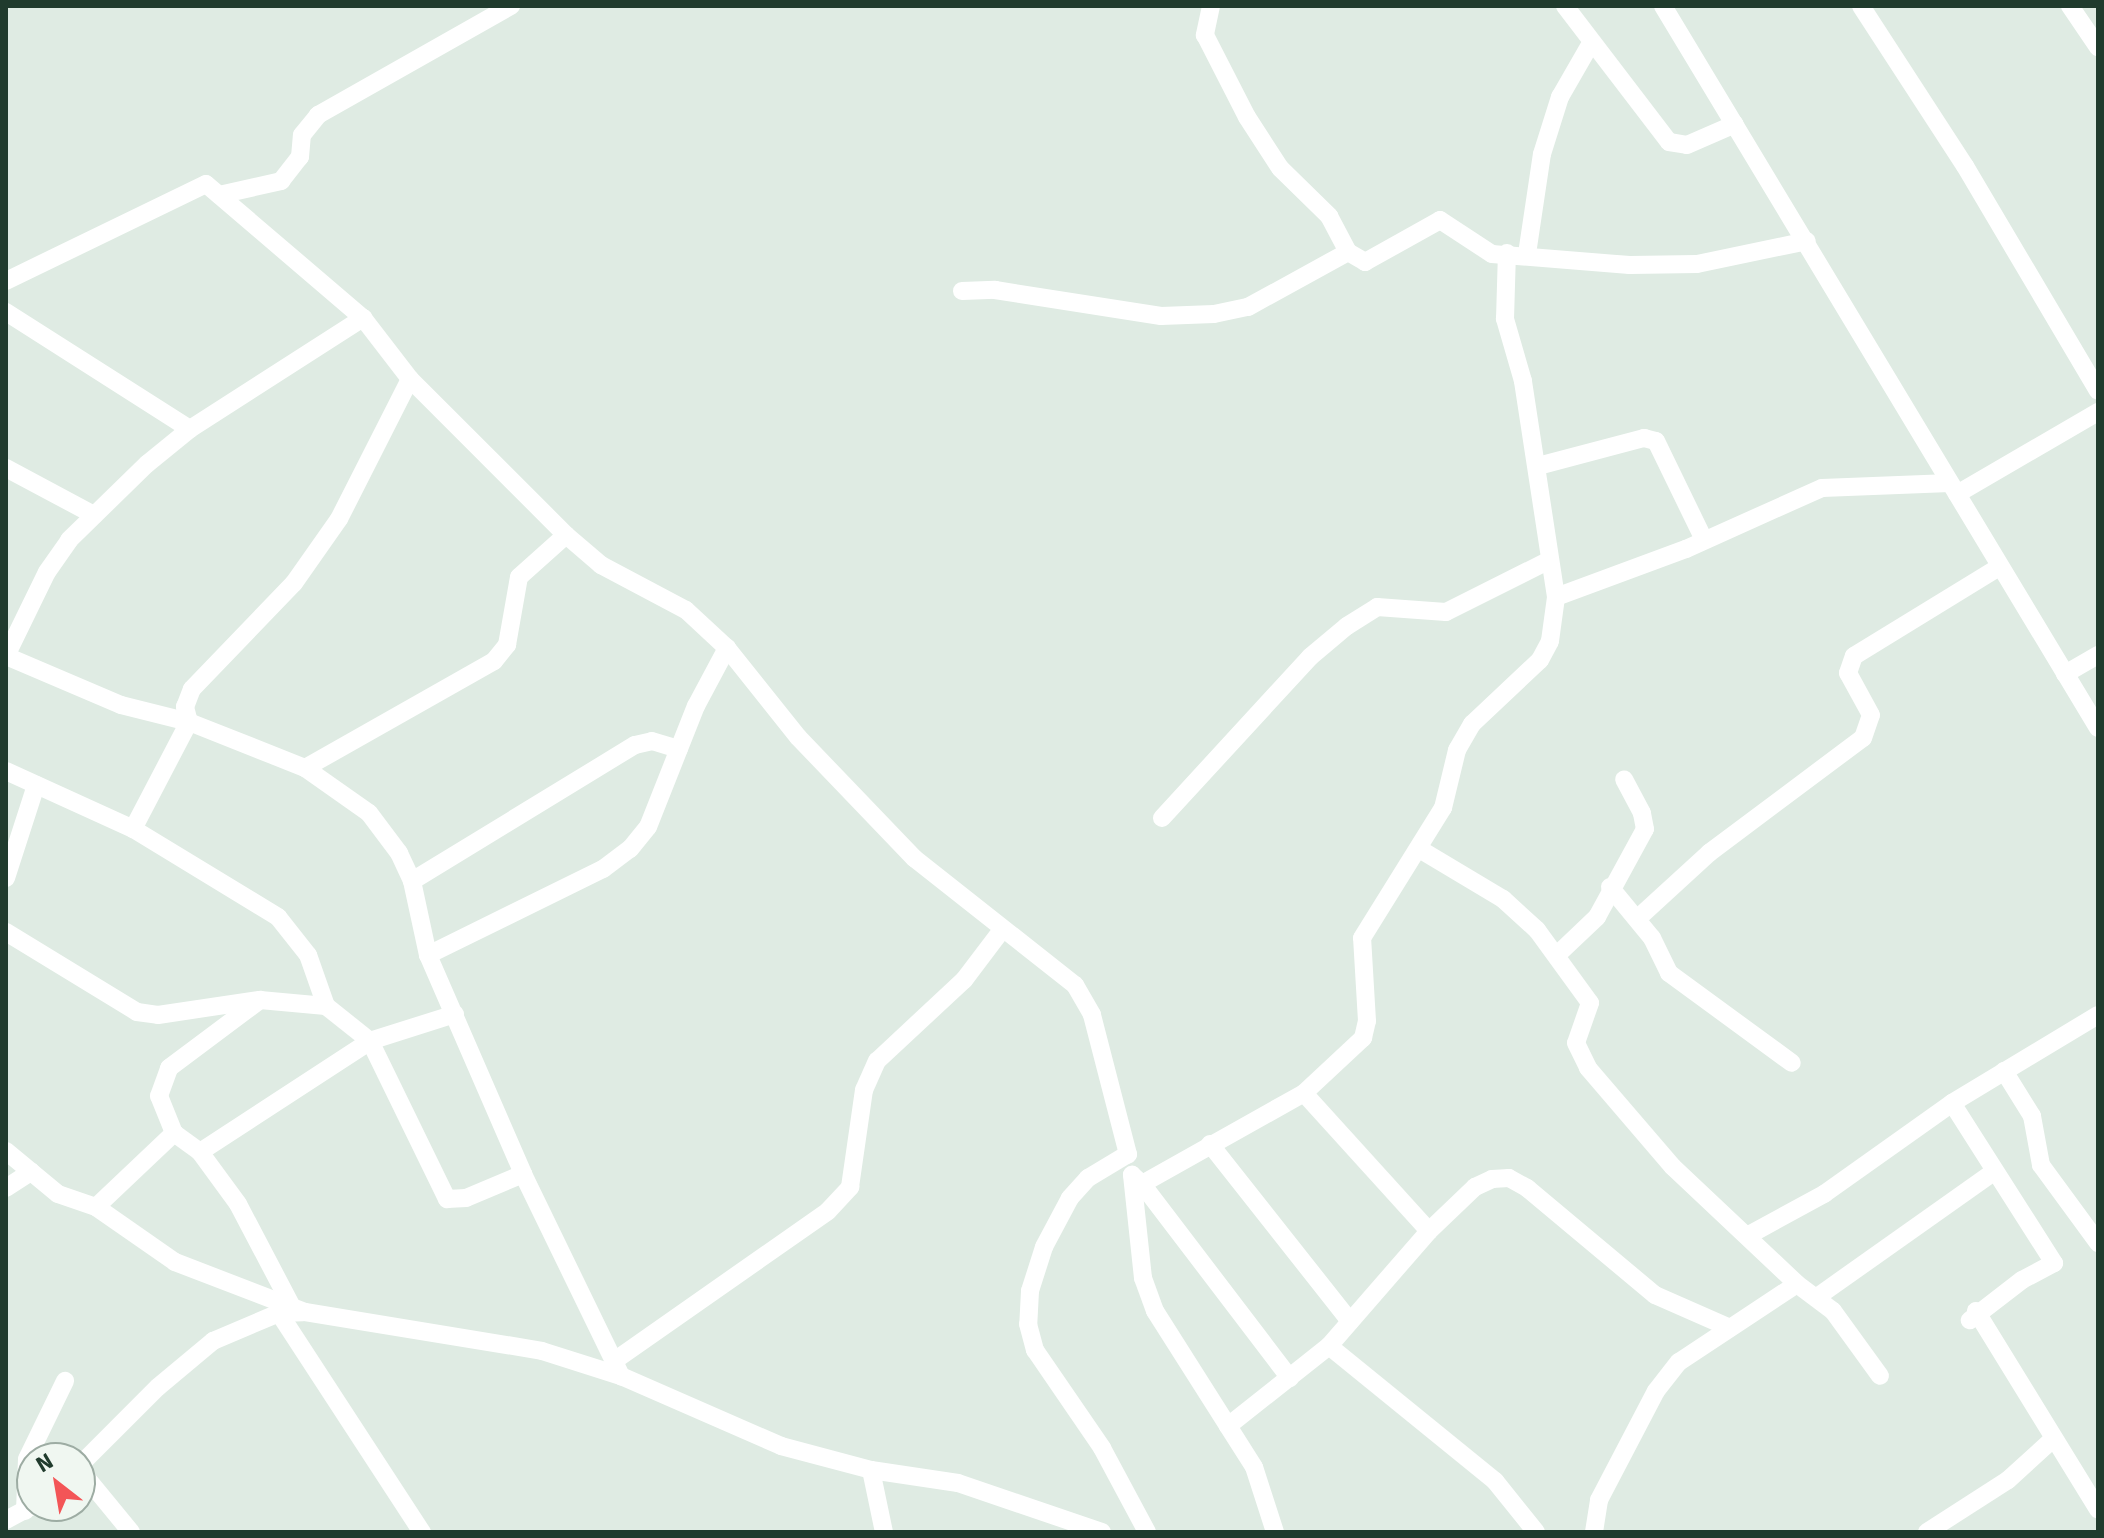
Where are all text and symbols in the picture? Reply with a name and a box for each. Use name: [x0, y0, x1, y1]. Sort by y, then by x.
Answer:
north arrow: [16, 1442, 96, 1522]
text: N: [31, 1447, 58, 1478]

